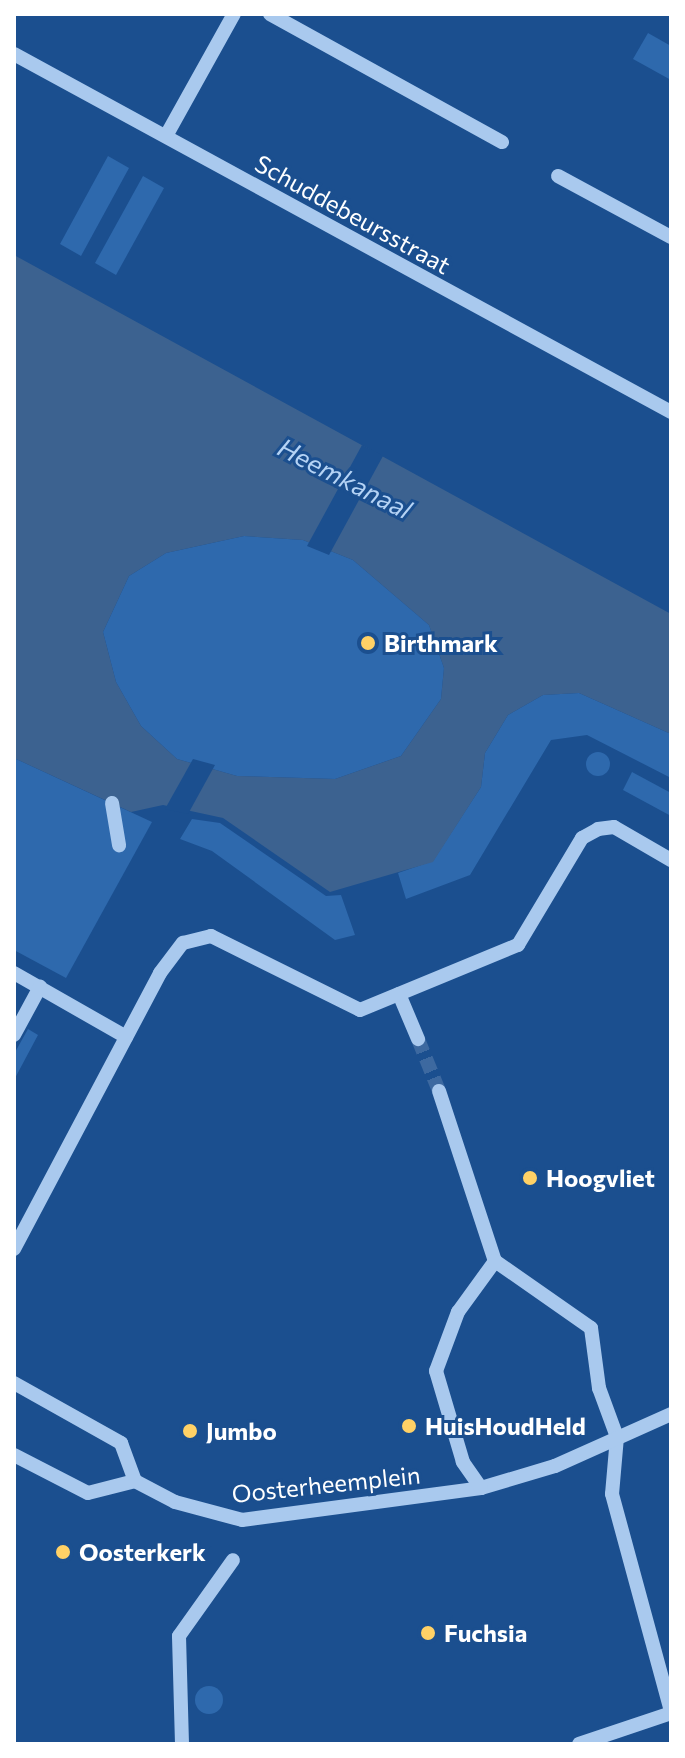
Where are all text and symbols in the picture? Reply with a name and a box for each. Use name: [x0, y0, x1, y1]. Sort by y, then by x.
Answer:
street label: Schuddebeursstraat: [250, 148, 456, 280]
water label: Heemkanaal: [273, 431, 417, 525]
place label: Birthmark: [384, 629, 498, 657]
marker: Birthmark: [359, 634, 377, 652]
place label: Hoogvliet: [546, 1164, 655, 1192]
marker: Hoogvliet: [521, 1169, 539, 1187]
place label: HuisHoudHeld: [425, 1412, 586, 1440]
place label: Jumbo: [206, 1417, 277, 1445]
marker: HuisHoudHeld: [400, 1417, 418, 1435]
marker: Jumbo: [181, 1422, 199, 1440]
street label: Oosterheemplein: [230, 1460, 422, 1508]
place label: Oosterkerk: [79, 1538, 206, 1566]
marker: Oosterkerk: [54, 1543, 72, 1561]
place label: Fuchsia: [444, 1619, 527, 1647]
marker: Fuchsia: [419, 1624, 437, 1642]

